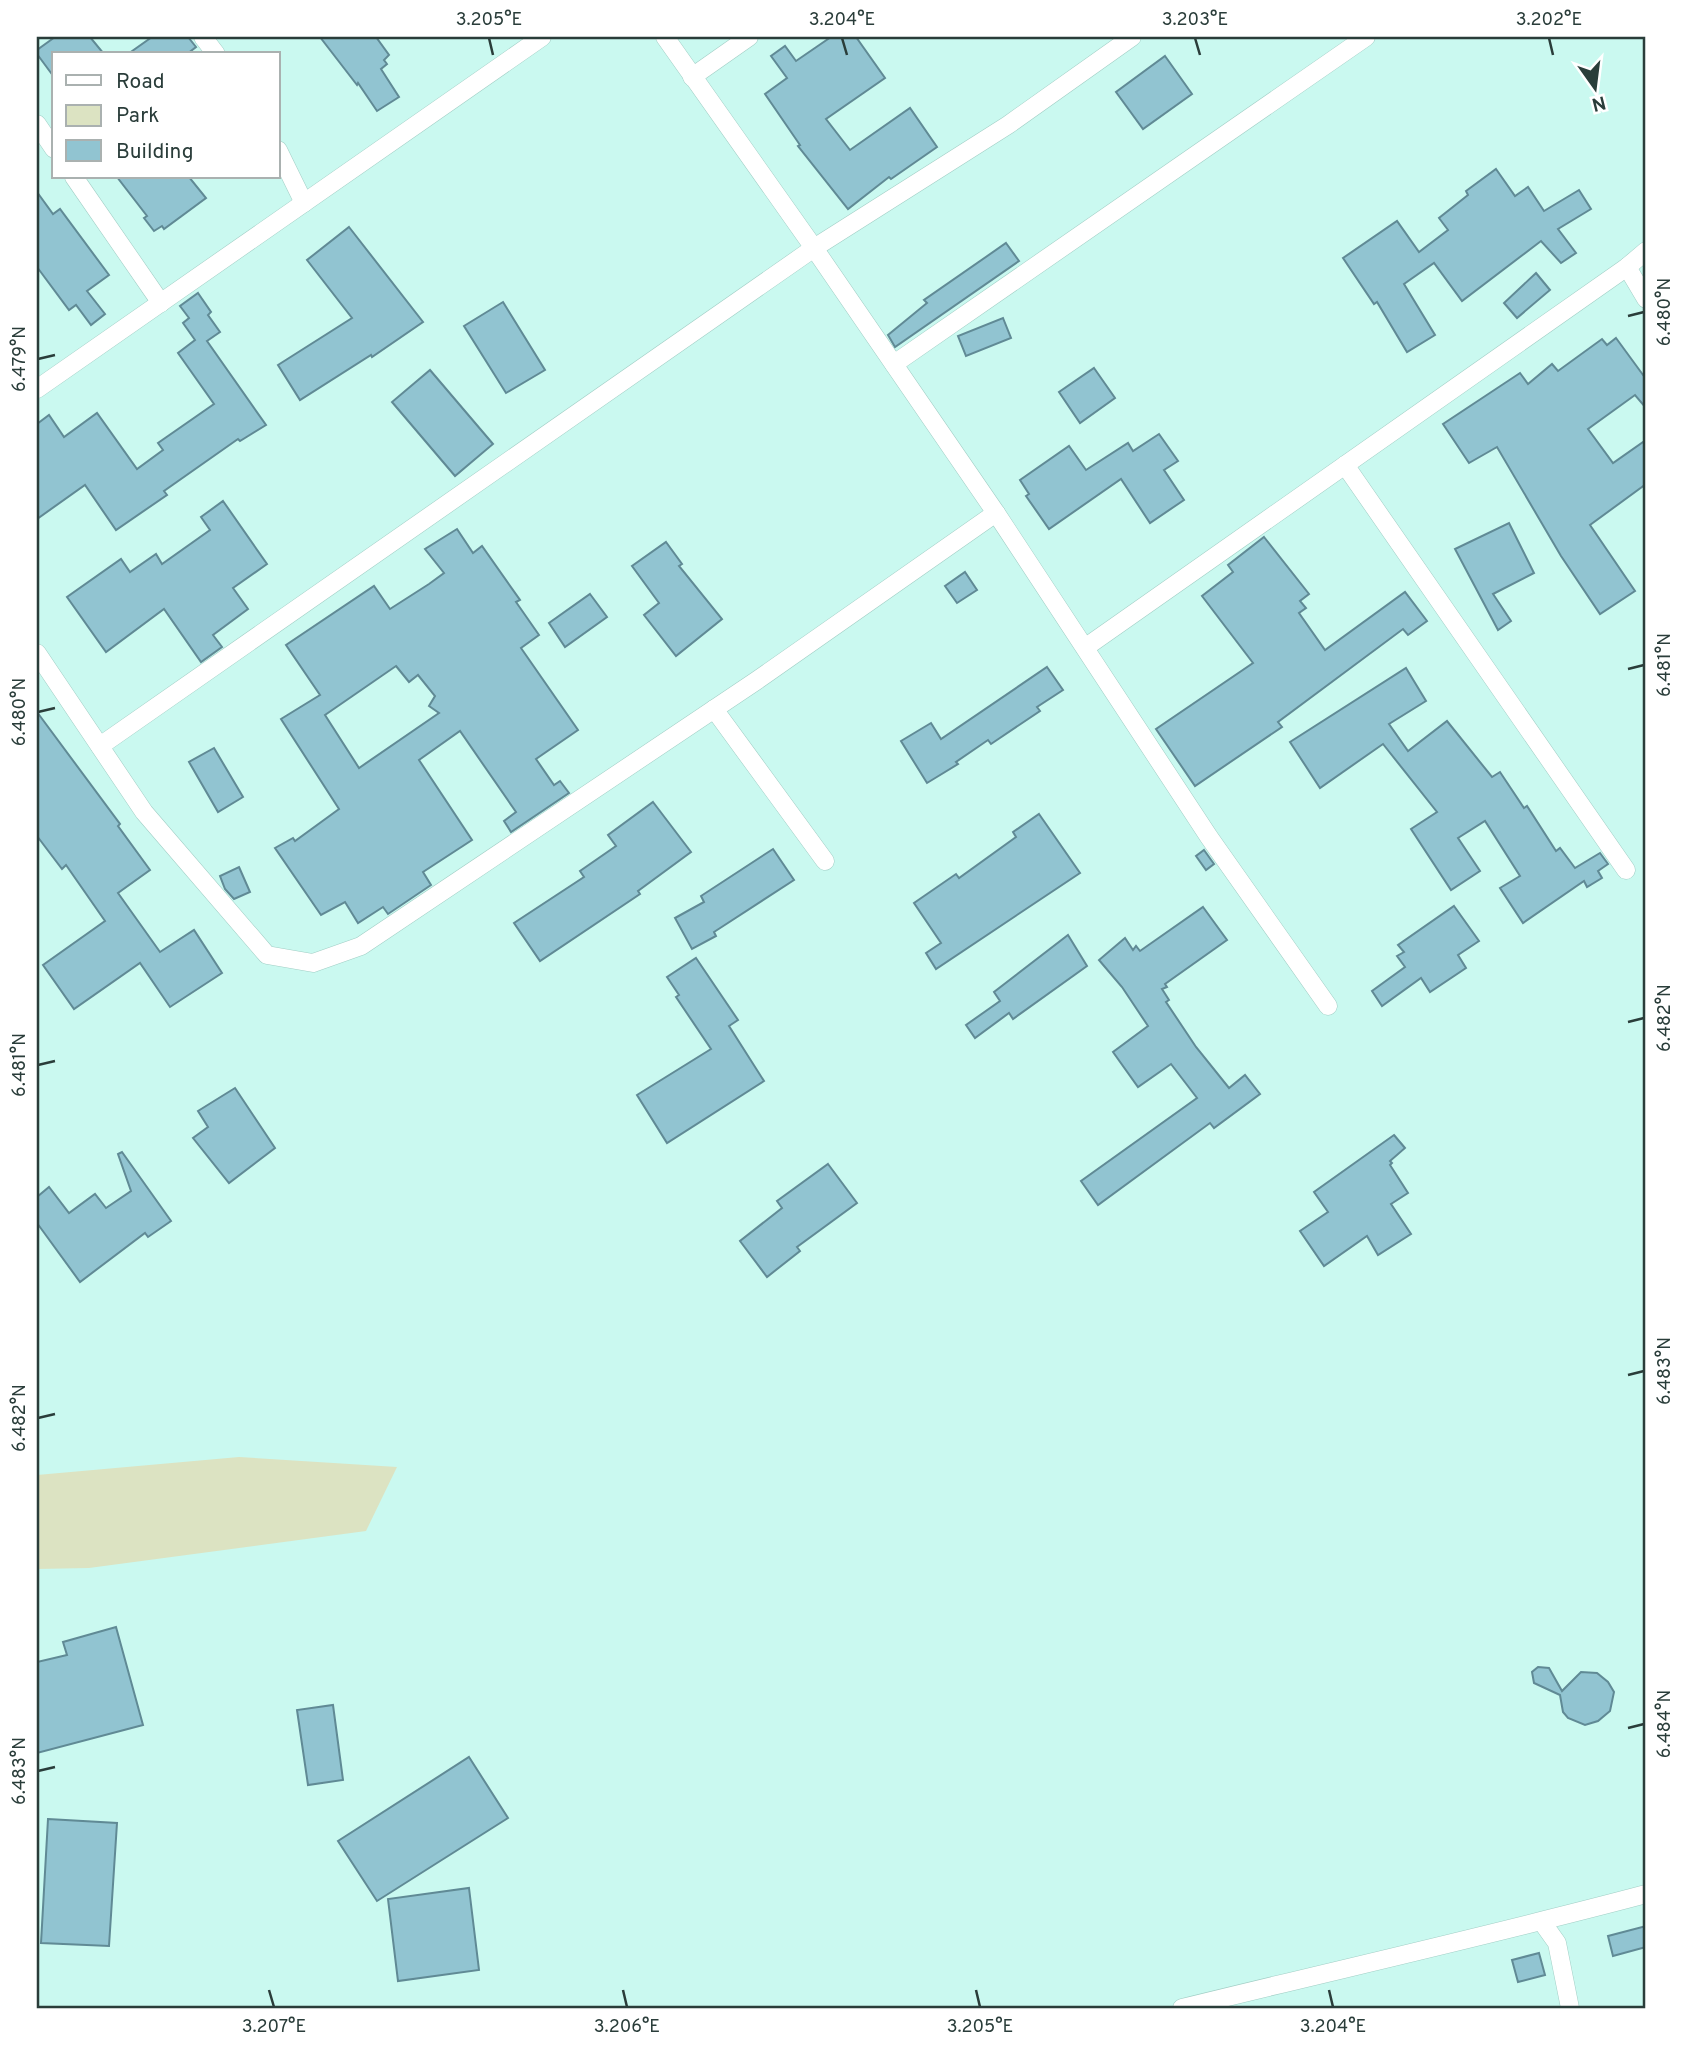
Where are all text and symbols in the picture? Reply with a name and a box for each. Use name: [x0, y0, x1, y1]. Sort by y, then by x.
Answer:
text: 3.205°E: [456, 9, 522, 32]
text: 3.204°E: [809, 9, 875, 32]
text: 3.203°E: [1162, 9, 1228, 32]
text: 3.202°E: [1516, 9, 1582, 32]
legend: [52, 52, 280, 178]
north arrow: [1560, 52, 1630, 122]
text: Road: [116, 69, 165, 96]
text: N: [1589, 89, 1608, 116]
text: Park: [116, 103, 159, 130]
text: Building: [116, 139, 194, 166]
text: 6.480°N: [1654, 278, 1677, 346]
text: 6.479°N: [9, 326, 32, 392]
text: 6.481°N: [1654, 633, 1677, 697]
text: 6.480°N: [9, 678, 32, 746]
text: 6.482°N: [1654, 984, 1677, 1052]
text: 6.481°N: [9, 1033, 32, 1097]
text: 6.483°N: [1654, 1337, 1677, 1405]
text: 6.482°N: [9, 1384, 32, 1452]
text: 6.484°N: [1654, 1690, 1677, 1758]
text: 6.483°N: [9, 1737, 32, 1805]
text: 3.207°E: [242, 2016, 306, 2039]
text: 3.206°E: [594, 2016, 660, 2039]
text: 3.205°E: [947, 2016, 1013, 2039]
text: 3.204°E: [1300, 2016, 1366, 2039]

